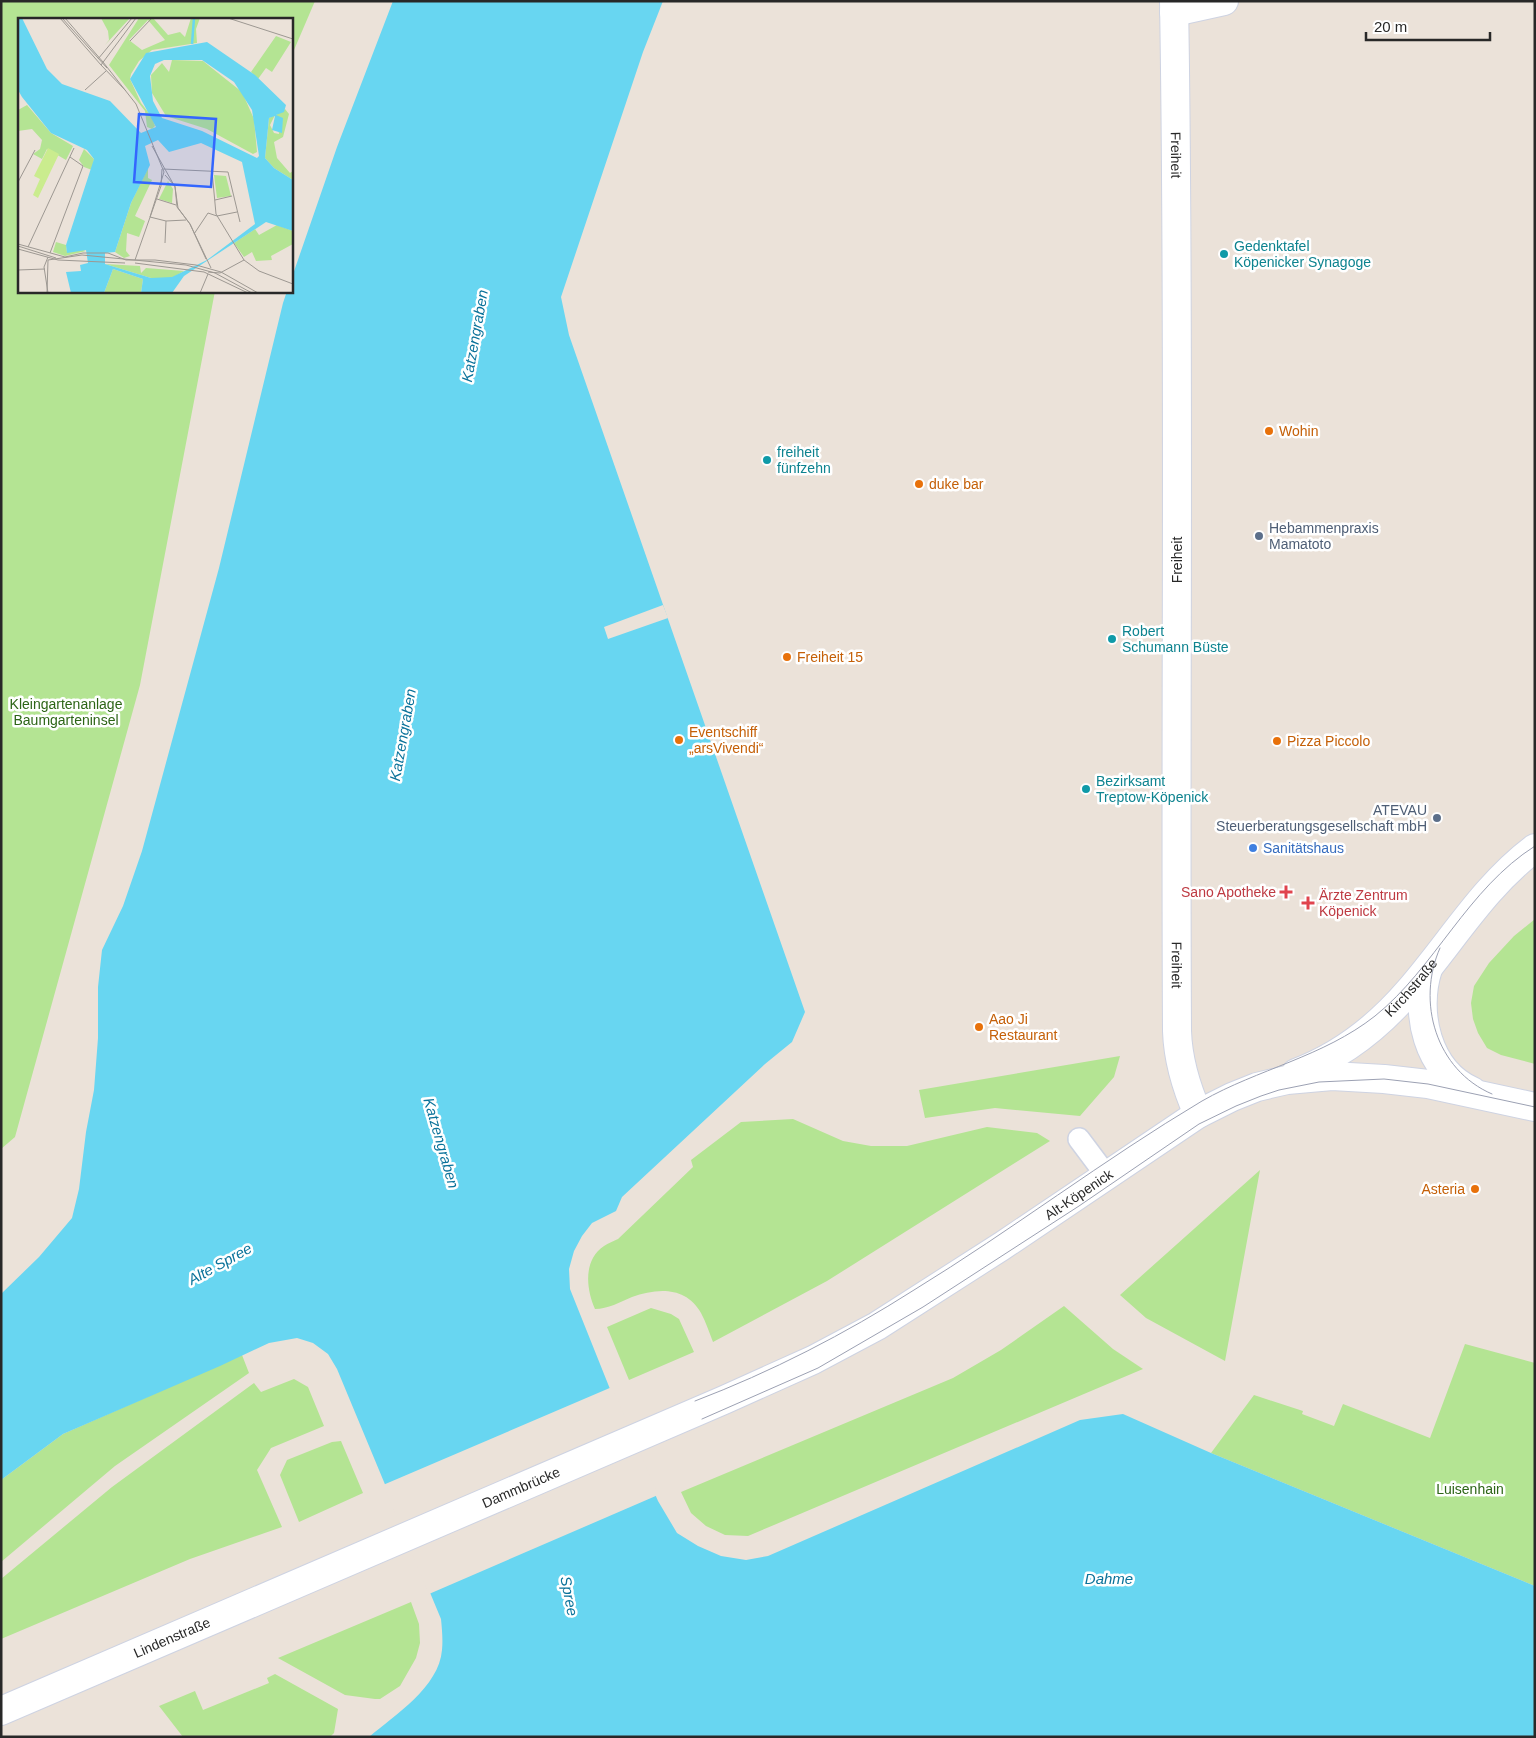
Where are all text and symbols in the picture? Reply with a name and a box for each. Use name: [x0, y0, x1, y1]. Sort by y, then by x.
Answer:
scale bar: [1366, 10, 1490, 42]
inset map: [18, 18, 292, 292]
text: 20 m: [1374, 18, 1407, 35]
street label: Freiheit: [1168, 132, 1184, 179]
place label: Gedenktafel Köpenicker Synagoge: [1234, 238, 1371, 270]
marker: Gedenktafel Köpenicker Synagoge: [1218, 248, 1230, 260]
water label: Katzengraben: [458, 288, 491, 383]
place label: Wohin: [1279, 423, 1318, 439]
marker: Wohin: [1263, 425, 1275, 437]
place label: freiheit fünfzehn: [777, 444, 831, 476]
marker: freiheit fünfzehn: [761, 454, 773, 466]
place label: duke bar: [929, 476, 984, 492]
marker: duke bar: [913, 478, 925, 490]
place label: Hebammenpraxis Mamatoto: [1269, 520, 1379, 552]
marker: Hebammenpraxis Mamatoto: [1253, 530, 1265, 542]
street label: Freiheit: [1169, 537, 1185, 583]
place label: Robert Schumann Büste: [1122, 623, 1229, 655]
marker: Robert Schumann Büste: [1106, 633, 1118, 645]
place label: Freiheit 15: [797, 649, 863, 665]
marker: Freiheit 15: [781, 651, 793, 663]
water label: Katzengraben: [386, 687, 419, 782]
park label: Kleingartenanlage Baumgarteninsel: [10, 696, 123, 728]
place label: Eventschiff „arsVivendi“: [689, 724, 764, 756]
place label: Pizza Piccolo: [1287, 733, 1370, 749]
marker: Eventschiff „arsVivendi“: [673, 734, 685, 746]
marker: Pizza Piccolo: [1271, 735, 1283, 747]
place label: Bezirksamt Treptow-Köpenick: [1096, 773, 1209, 805]
marker: Bezirksamt Treptow-Köpenick: [1080, 783, 1092, 795]
place label: ATEVAU Steuerberatungsgesellschaft mbH: [1216, 802, 1427, 834]
marker: ATEVAU Steuerberatungsgesellschaft mbH: [1431, 812, 1443, 824]
place label: Sanitätshaus: [1263, 840, 1344, 856]
marker: Sanitätshaus: [1247, 842, 1259, 854]
place label: Sano Apotheke: [1181, 884, 1276, 900]
marker: Sano Apotheke: [1280, 886, 1292, 898]
place label: Ärzte Zentrum Köpenick: [1319, 887, 1408, 919]
marker: Ärzte Zentrum Köpenick: [1301, 896, 1315, 910]
street label: Freiheit: [1169, 942, 1185, 988]
street label: Kirchstraße: [1381, 955, 1441, 1020]
place label: Aao Ji Restaurant: [989, 1011, 1058, 1043]
marker: Aao Ji Restaurant: [973, 1021, 985, 1033]
water label: Katzengraben: [420, 1096, 463, 1190]
street label: Alt-Köpenick: [1042, 1165, 1117, 1223]
place label: Asteria: [1421, 1181, 1465, 1197]
marker: Asteria: [1469, 1183, 1481, 1195]
water label: Alte Spree: [184, 1239, 255, 1288]
street label: Dammbrücke: [480, 1463, 563, 1511]
park label: Luisenhain: [1436, 1481, 1504, 1497]
water label: Dahme: [1085, 1570, 1133, 1587]
water label: Spree: [557, 1575, 582, 1617]
street label: Lindenstraße: [131, 1614, 213, 1661]

